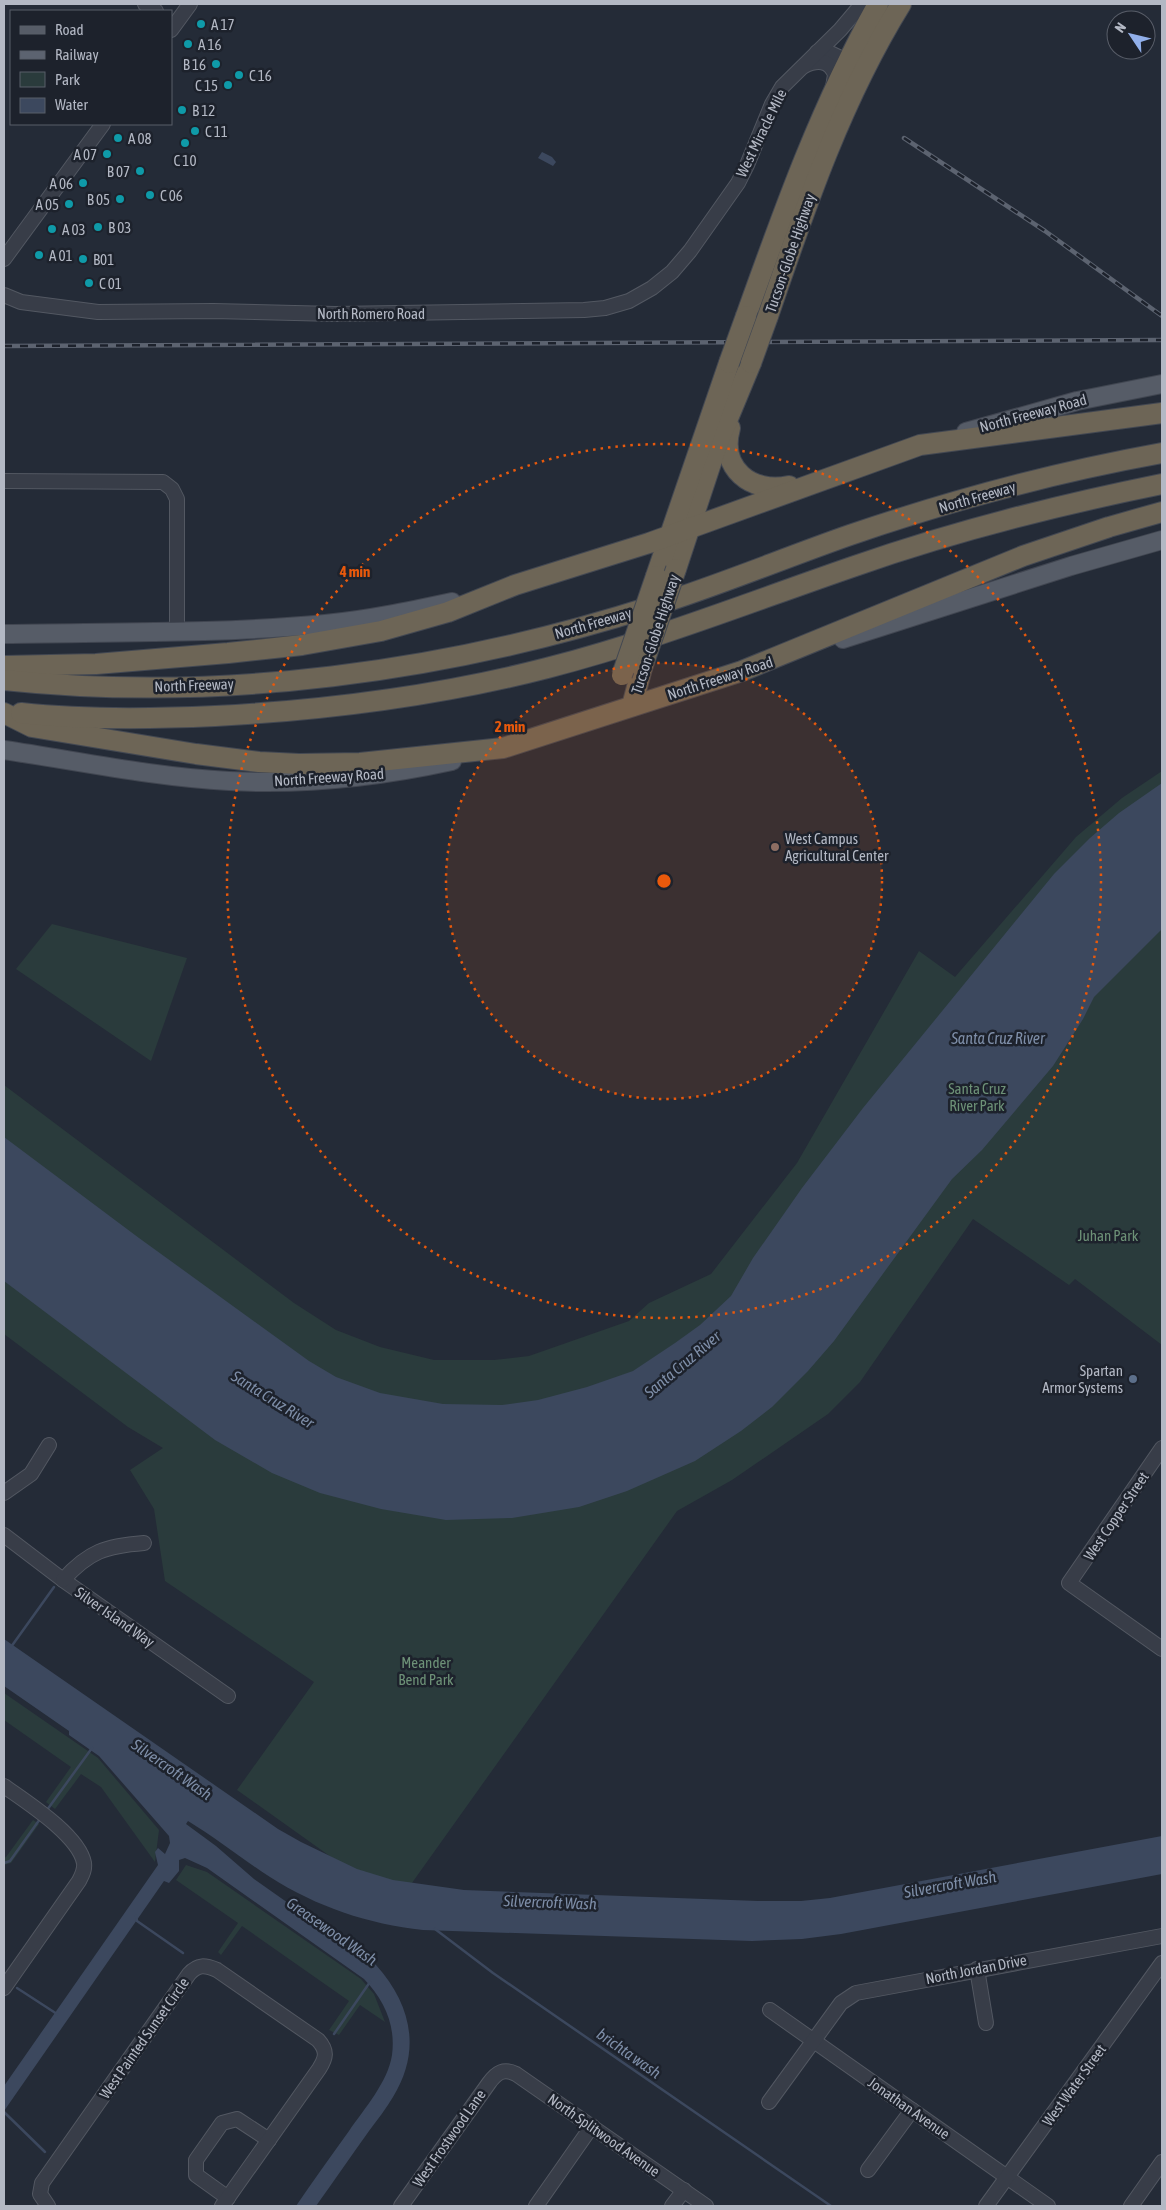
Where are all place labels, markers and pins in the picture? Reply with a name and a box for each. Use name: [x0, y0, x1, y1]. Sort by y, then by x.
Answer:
place label: A 17: [211, 16, 235, 33]
marker: A 17: [195, 18, 207, 30]
place label: A 16: [198, 36, 222, 53]
marker: A 16: [182, 38, 194, 50]
place label: B 16: [183, 56, 206, 73]
marker: B 16: [210, 58, 222, 70]
place label: C 16: [249, 67, 272, 84]
marker: C 16: [233, 69, 245, 81]
place label: C 15: [195, 77, 218, 94]
marker: C 15: [222, 79, 234, 91]
place label: B 12: [192, 102, 215, 119]
marker: B 12: [176, 104, 188, 116]
place label: C 11: [205, 123, 228, 140]
marker: C 11: [189, 125, 201, 137]
place label: A 08: [128, 130, 152, 147]
marker: A 08: [112, 132, 124, 144]
marker: C 10: [179, 137, 191, 149]
place label: A 07: [73, 146, 97, 163]
marker: A 07: [101, 148, 113, 160]
place label: C 10: [174, 152, 196, 169]
place label: B 07: [107, 163, 130, 180]
marker: B 07: [134, 165, 146, 177]
place label: A 06: [49, 175, 73, 192]
marker: A 06: [77, 177, 89, 189]
place label: C 06: [160, 187, 183, 204]
marker: C 06: [144, 189, 156, 201]
place label: B 05: [87, 191, 110, 208]
marker: B 05: [114, 193, 126, 205]
place label: A 05: [35, 196, 59, 213]
marker: A 05: [63, 198, 75, 210]
place label: B 03: [108, 219, 131, 236]
place label: A 03: [62, 221, 86, 238]
marker: B 03: [92, 221, 104, 233]
marker: A 03: [46, 223, 58, 235]
place label: A 01: [49, 247, 73, 264]
marker: A 01: [33, 249, 45, 261]
place label: B01: [93, 251, 114, 268]
marker: B01: [77, 253, 89, 265]
place label: C 01: [99, 275, 122, 292]
marker: C 01: [83, 277, 95, 289]
place label: West Campus Agricultural Center: [785, 830, 889, 864]
marker: West Campus Agricultural Center: [769, 841, 781, 853]
centre of rings: [655, 872, 673, 890]
place label: Spartan Armor Systems: [1042, 1362, 1123, 1396]
marker: Spartan Armor Systems: [1127, 1373, 1139, 1385]

